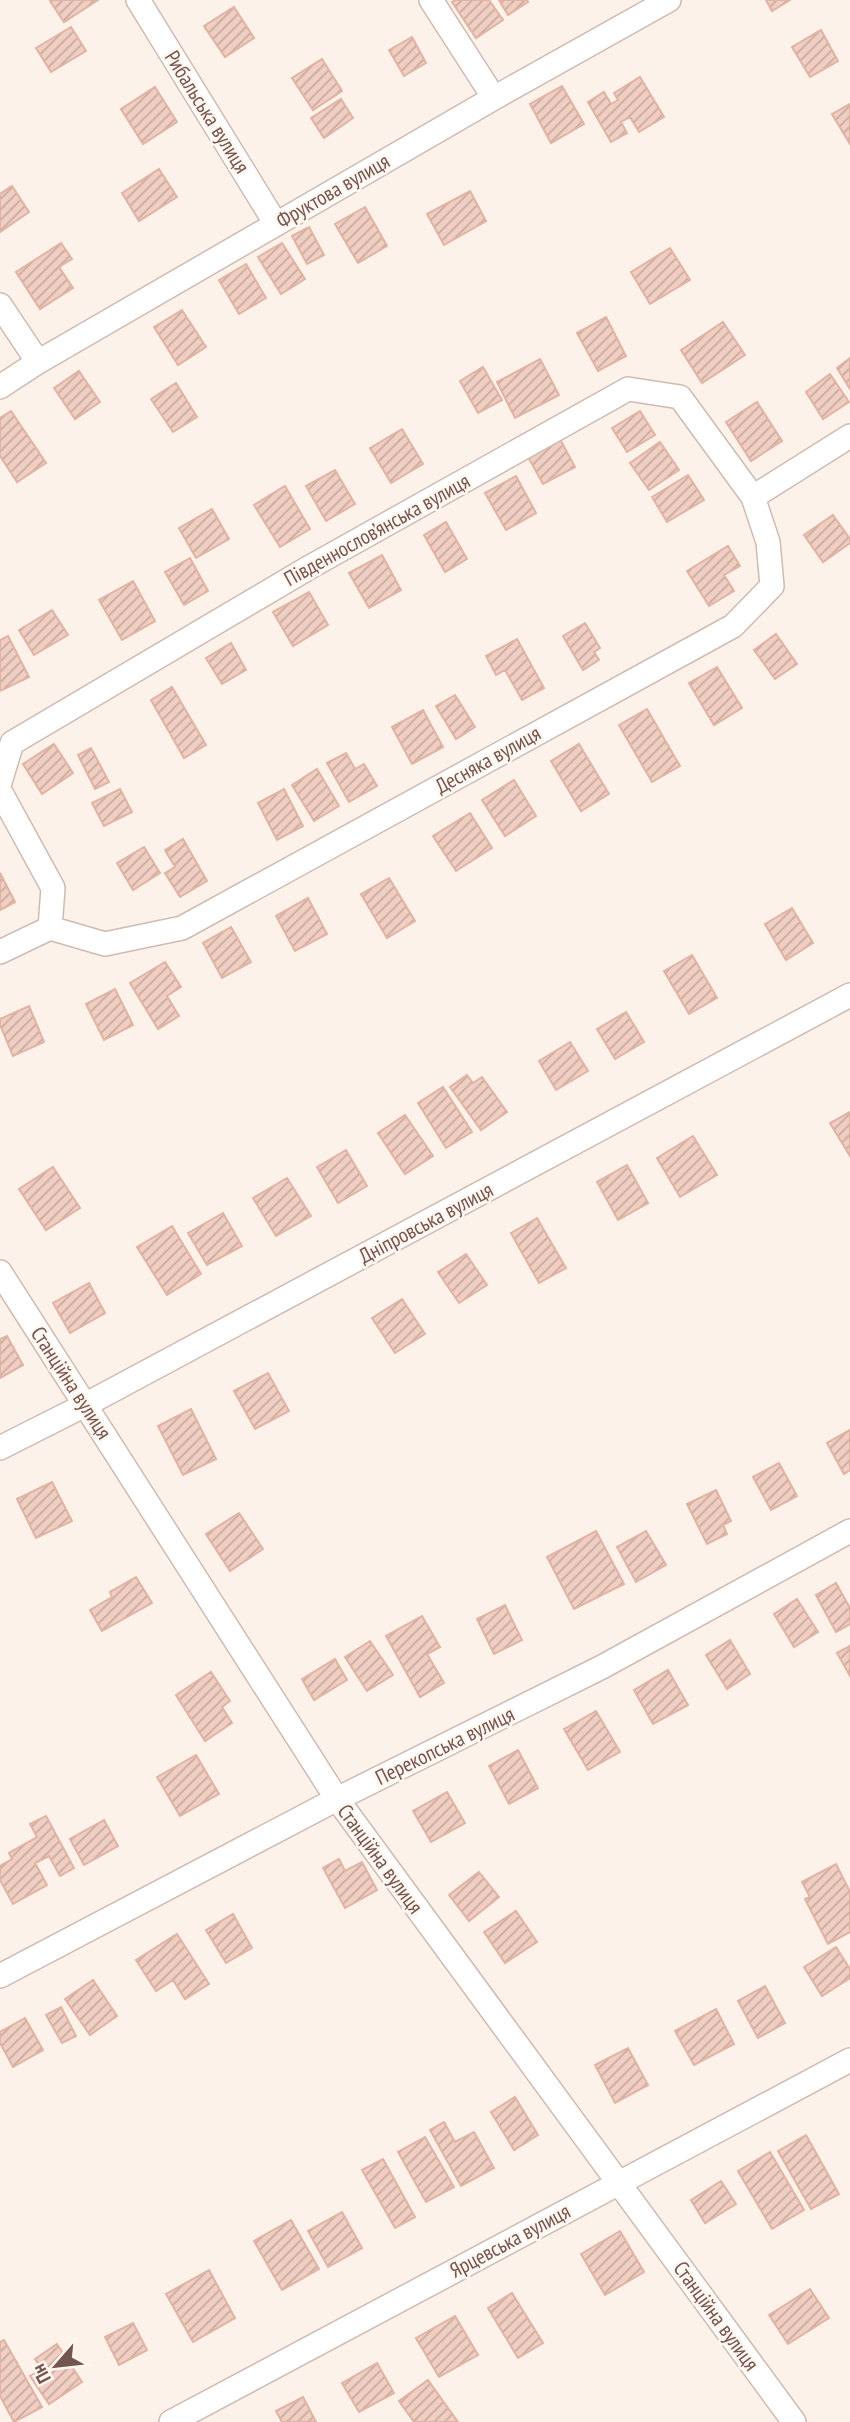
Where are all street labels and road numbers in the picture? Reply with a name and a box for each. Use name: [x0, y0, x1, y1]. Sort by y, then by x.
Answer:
street label: Рибальська вулиця: [159, 45, 256, 178]
street label: Фруктова вулиця: [271, 147, 394, 234]
street label: Південнослов’янська вулиця: [279, 467, 474, 592]
street label: Десняка вулиця: [430, 720, 545, 800]
street label: Дніпровська вулиця: [354, 1176, 498, 1269]
street label: Станційна вулиця: [25, 1321, 118, 1444]
street label: Перекопська вулиця: [371, 1700, 519, 1791]
street label: Станційна вулиця: [332, 1799, 429, 1919]
street label: Ярцевська вулиця: [445, 2197, 575, 2284]
street label: Станційна вулиця: [668, 2256, 765, 2376]

